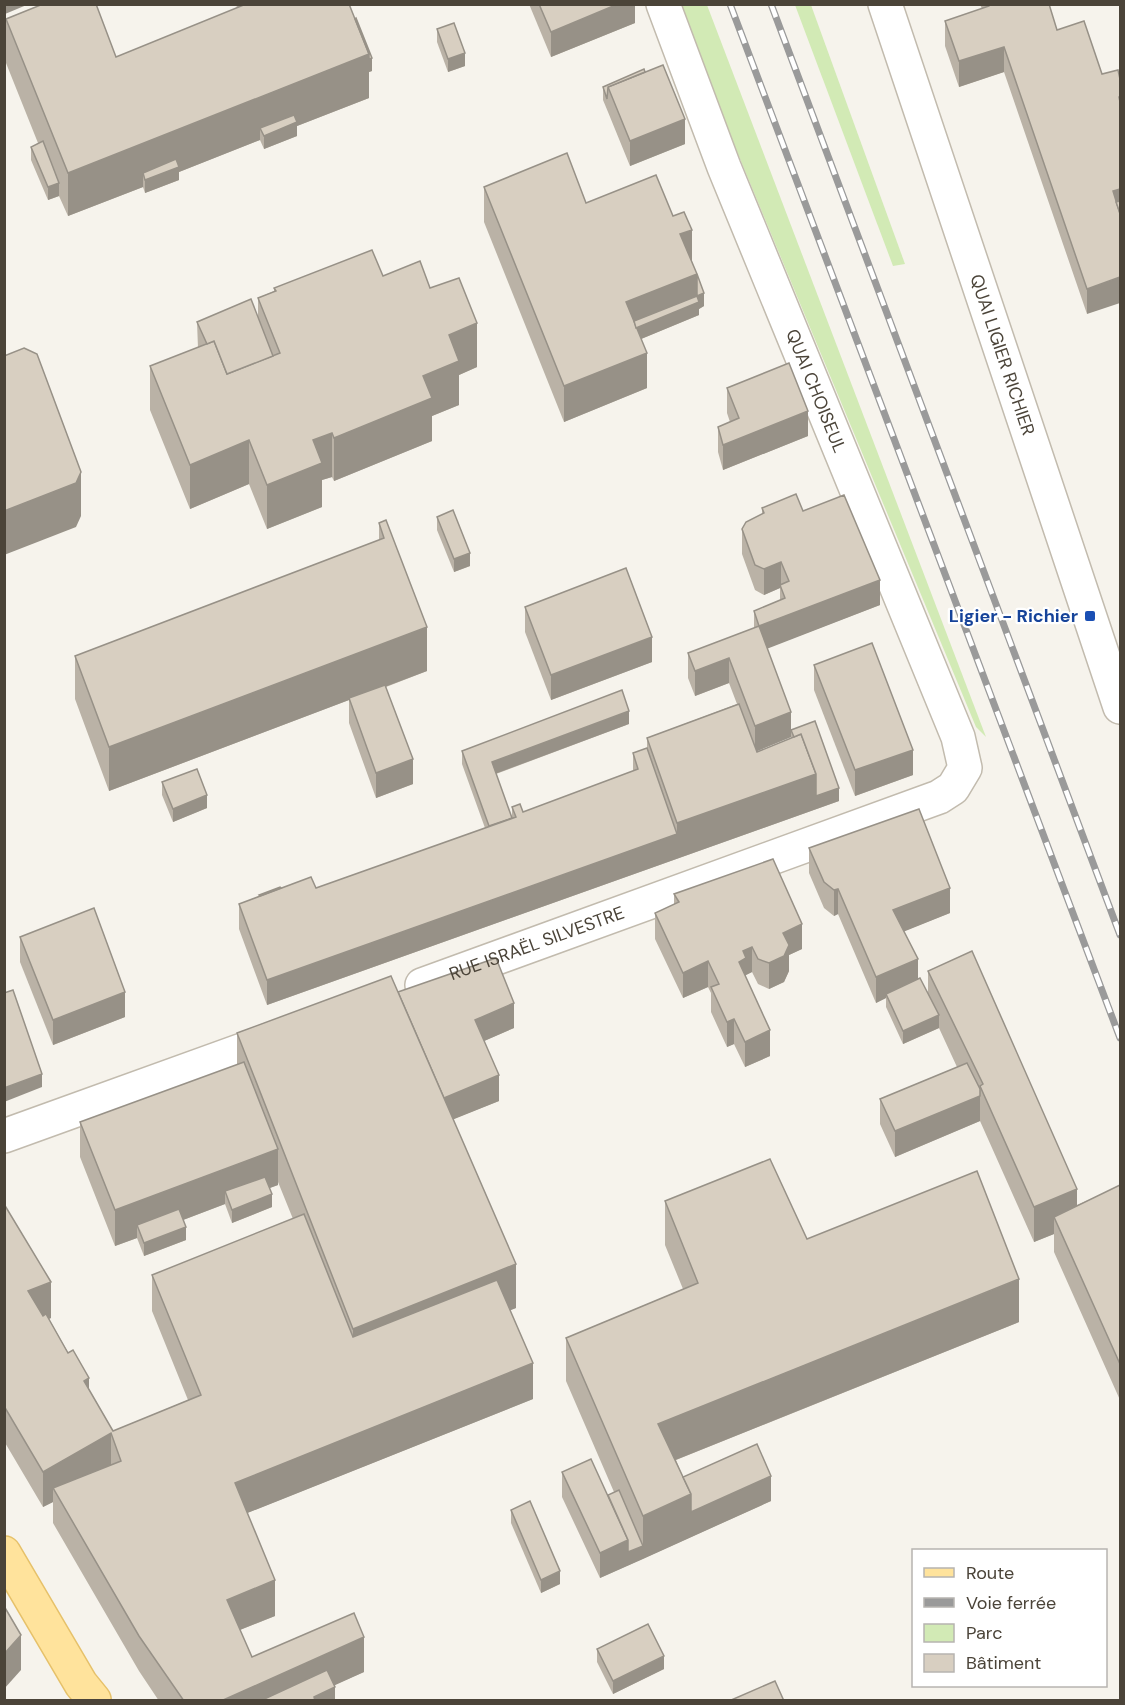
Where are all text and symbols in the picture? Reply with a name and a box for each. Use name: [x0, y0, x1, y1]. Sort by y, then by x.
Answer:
street label: QUAI LIGIER RICHIER: [964, 271, 1040, 439]
street label: QUAI CHOISEUL: [780, 326, 852, 456]
place label: Ligier - Richier: [949, 604, 1078, 628]
marker: Ligier - Richier: [1083, 609, 1097, 623]
street label: RUE ISRAËL SILVESTRE: [446, 900, 628, 986]
legend: [912, 1549, 1107, 1687]
text: Route: [966, 1561, 1014, 1585]
text: Voie ferrée: [966, 1591, 1056, 1615]
text: Parc: [966, 1621, 1002, 1645]
text: Bâtiment: [966, 1651, 1041, 1675]

